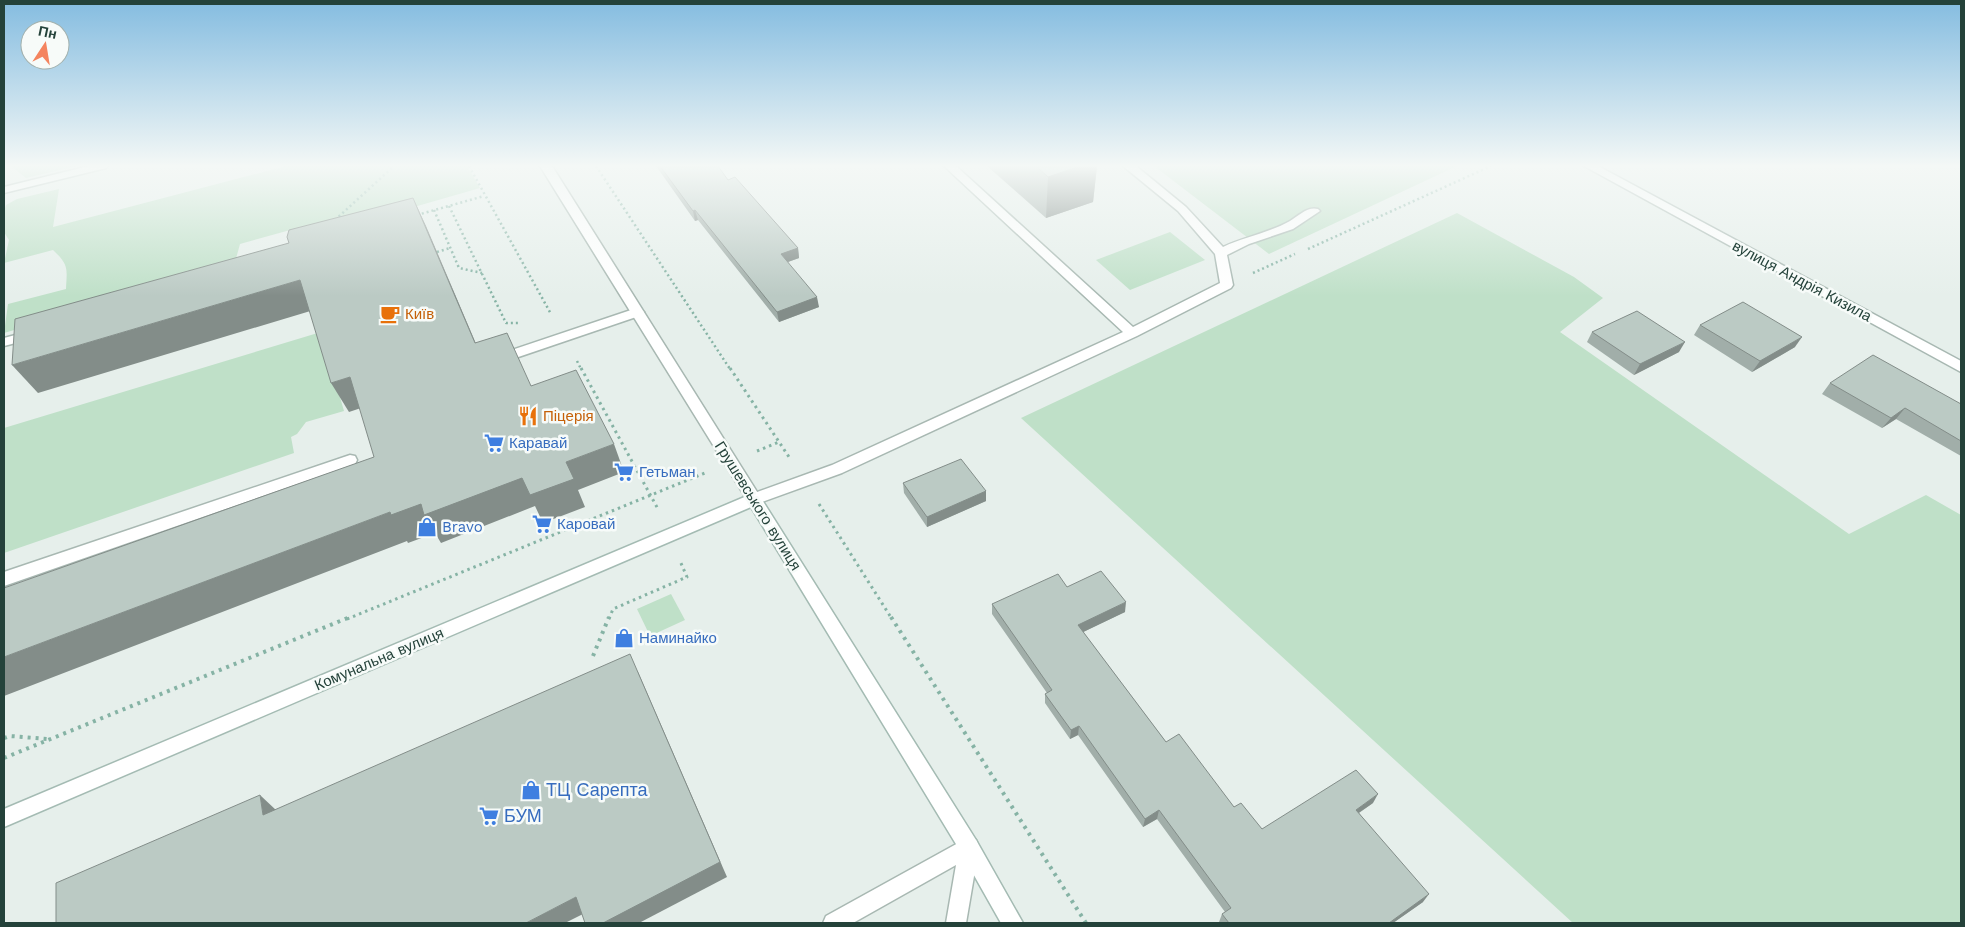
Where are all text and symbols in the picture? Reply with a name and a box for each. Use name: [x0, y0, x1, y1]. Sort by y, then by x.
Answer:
north arrow: [20, 20, 70, 70]
text: Пн: [37, 23, 58, 42]
street label: вулиця Андрія Кизила: [1729, 237, 1875, 326]
cafe icon: Київ: [379, 303, 401, 325]
place label: Київ: [405, 305, 434, 323]
restaurant icon: Піцерія: [517, 405, 539, 427]
place label: Піцерія: [543, 407, 594, 425]
supermarket icon: Каравай: [483, 432, 505, 454]
place label: Каравай: [509, 434, 567, 452]
street label: Грушевського вулиця: [711, 438, 805, 574]
supermarket icon: Гетьман: [613, 461, 635, 483]
place label: Гетьман: [639, 463, 696, 481]
supermarket icon: Каровай: [531, 513, 553, 535]
place label: Каровай: [557, 515, 615, 533]
shop icon: Bravo: [416, 516, 438, 538]
place label: Bravo: [442, 518, 483, 536]
street label: Комунальна вулиця: [312, 624, 446, 694]
shop icon: Наминайко: [613, 627, 635, 649]
place label: Наминайко: [639, 629, 717, 647]
shop icon: ТЦ Сарепта: [520, 779, 542, 801]
place label: ТЦ Сарепта: [546, 779, 648, 800]
supermarket icon: БУМ: [478, 805, 500, 827]
place label: БУМ: [504, 805, 542, 826]

